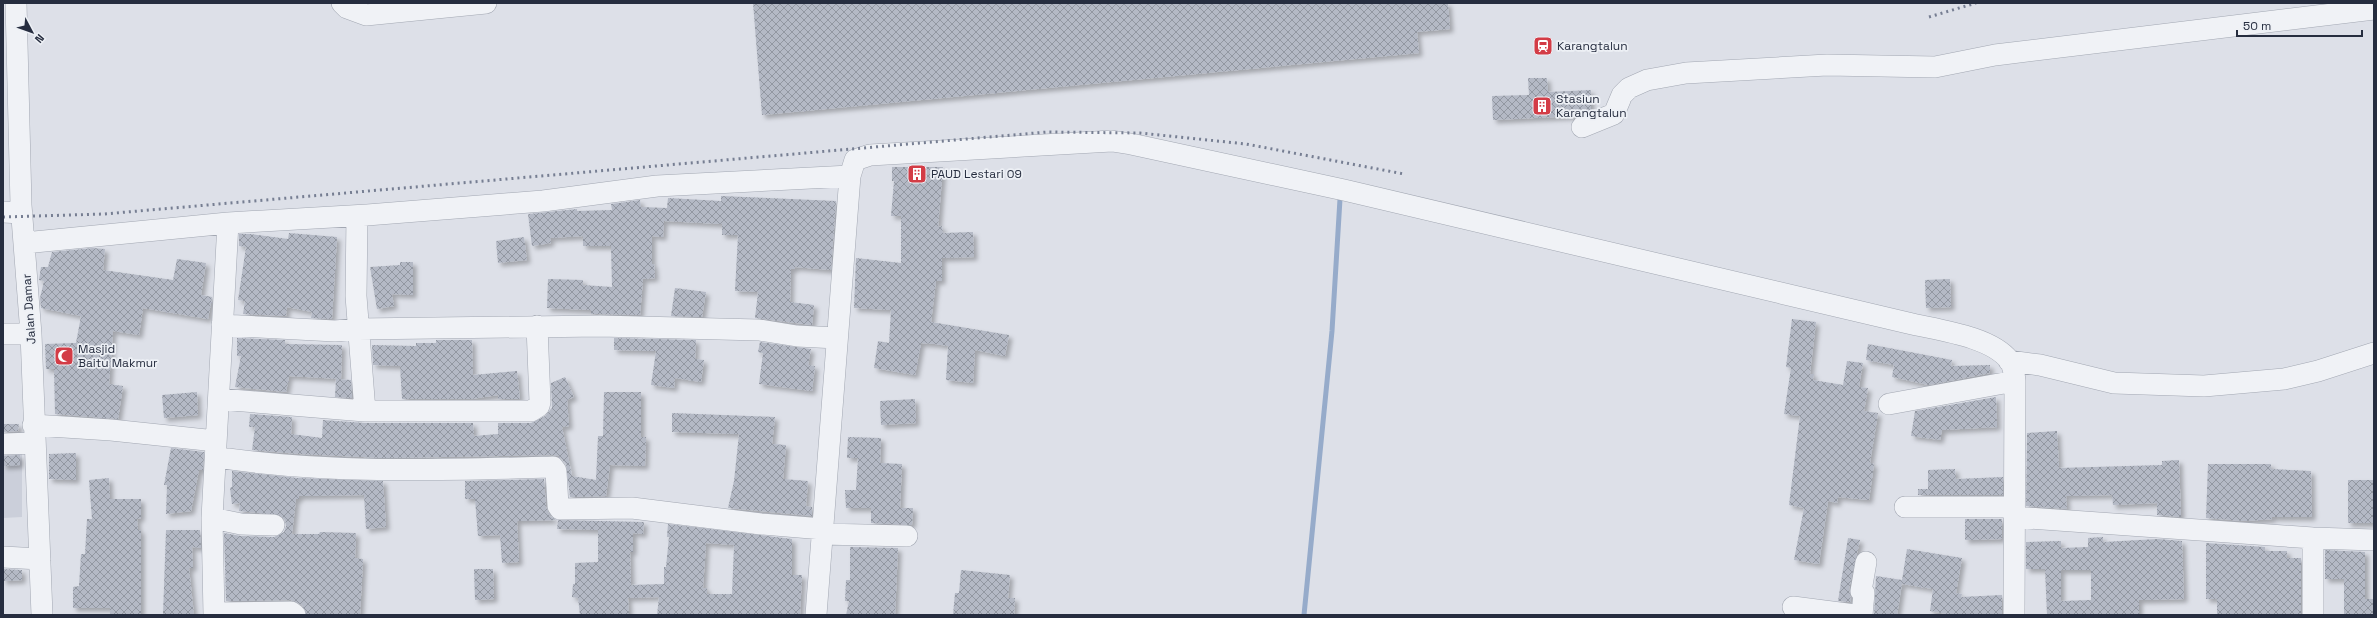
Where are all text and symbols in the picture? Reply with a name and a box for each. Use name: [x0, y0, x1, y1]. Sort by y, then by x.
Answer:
north arrow: [12, 12, 52, 52]
scale bar: [2237, 12, 2362, 38]
text: 50 m: [2243, 18, 2271, 34]
text: N: [32, 31, 47, 46]
station icon: Karangtalun: [1532, 35, 1554, 57]
place label: Karangtalun: [1557, 38, 1628, 54]
place label: Stasiun Karangtalun: [1556, 91, 1627, 121]
building icon: Stasiun Karangtalun: [1531, 95, 1553, 117]
building icon: PAUD Lestari 09: [906, 163, 928, 185]
place label: PAUD Lestari 09: [931, 166, 1022, 182]
street label: Jalan Damar: [19, 273, 39, 345]
place label: Masjid Baitu Makmur: [78, 341, 158, 371]
mosque icon: Masjid Baitu Makmur: [53, 345, 75, 367]

